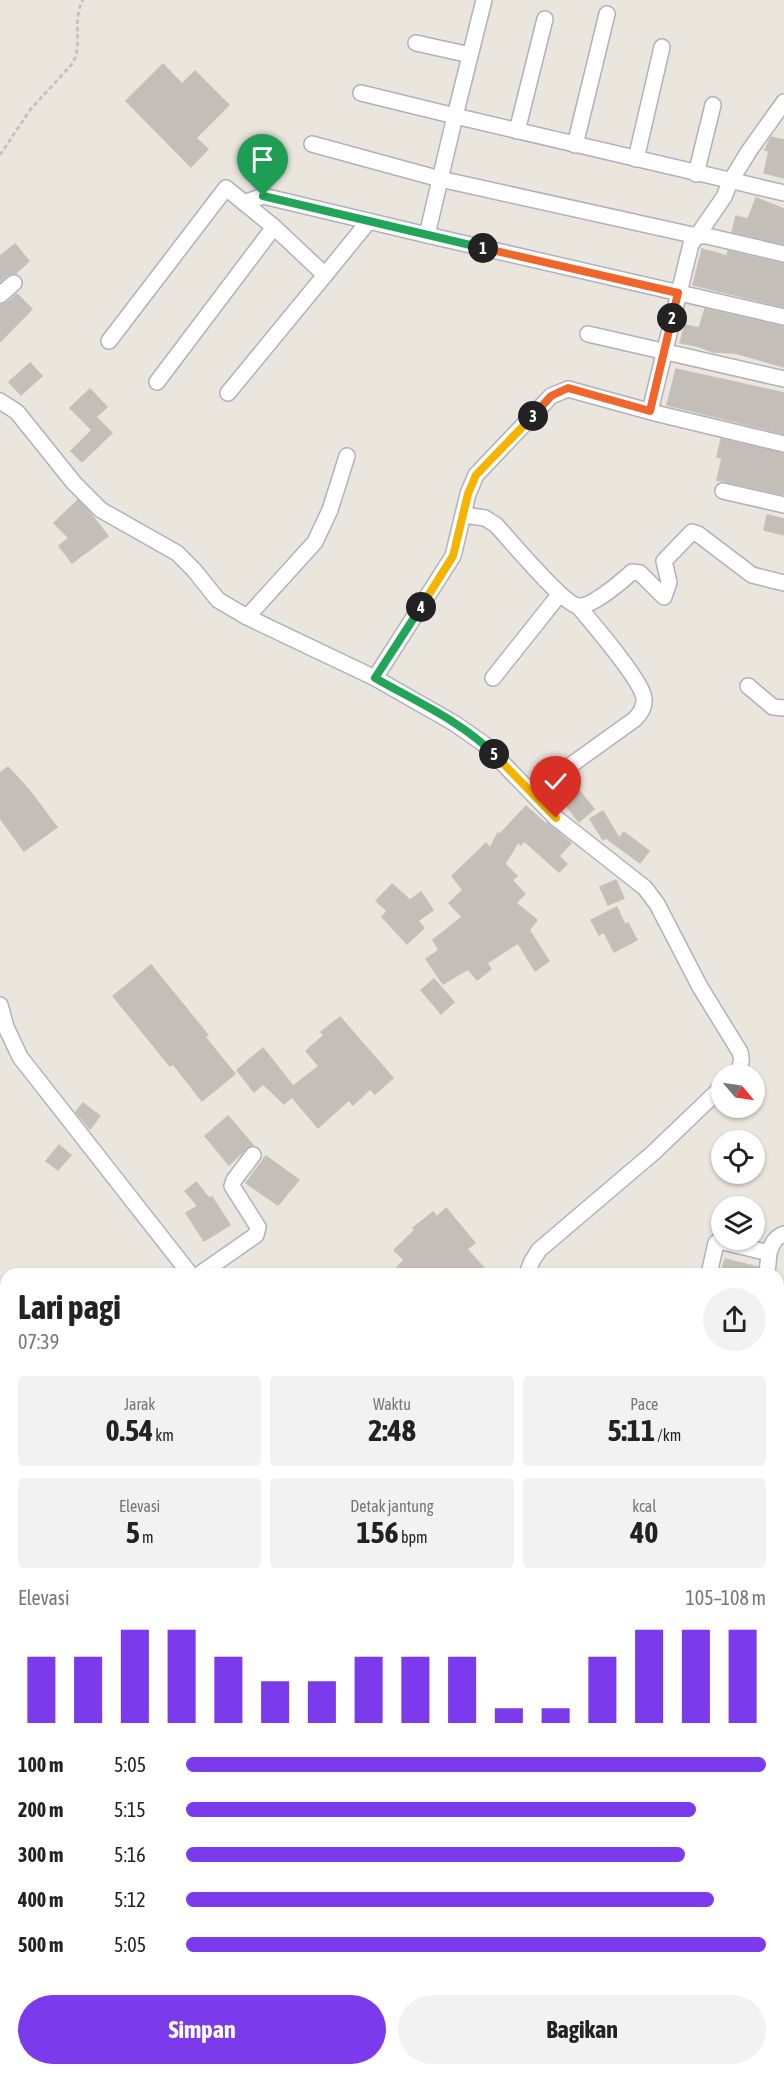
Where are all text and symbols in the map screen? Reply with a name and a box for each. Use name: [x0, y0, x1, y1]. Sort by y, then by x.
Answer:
pin: [237, 134, 288, 196]
icon: arrive: [246, 143, 279, 176]
pin: 1: [468, 233, 498, 263]
text: 1: [479, 239, 487, 257]
pin: 2: [657, 303, 687, 333]
text: 2: [668, 309, 676, 327]
pin: 3: [518, 401, 548, 431]
text: 3: [529, 407, 537, 425]
pin: 4: [406, 592, 436, 622]
text: 4: [417, 598, 425, 616]
pin: 5: [479, 739, 509, 769]
text: 5: [490, 745, 498, 763]
pin: [530, 756, 581, 818]
icon: check: [539, 765, 572, 798]
north arrow: [711, 1064, 765, 1118]
map controls: [711, 1064, 765, 1250]
button: locate: [711, 1130, 765, 1184]
button: layers: [711, 1196, 765, 1250]
text: Lari pagi: [18, 1288, 121, 1326]
button: share: [703, 1288, 766, 1351]
text: 07:39: [18, 1330, 59, 1353]
text: Jarak: [124, 1395, 155, 1413]
text: Waktu: [373, 1395, 411, 1413]
text: Pace: [630, 1395, 658, 1413]
text: 0.54: [105, 1413, 153, 1447]
text: 2:48: [368, 1413, 416, 1447]
text: 5:11: [607, 1413, 655, 1447]
text: km: [153, 1426, 174, 1444]
text: /km: [655, 1426, 681, 1444]
text: Elevasi: [119, 1497, 160, 1515]
text: Detak jantung: [350, 1497, 434, 1515]
text: kcal: [632, 1497, 656, 1515]
text: 5: [126, 1515, 140, 1549]
text: 156: [356, 1515, 399, 1549]
text: 40: [630, 1515, 658, 1549]
text: m: [140, 1528, 154, 1546]
text: bpm: [399, 1528, 428, 1546]
text: Elevasi: [18, 1586, 70, 1609]
text: 105–108 m: [685, 1586, 766, 1609]
text: 100 m: [18, 1753, 63, 1776]
text: 5:05: [114, 1753, 146, 1776]
text: 200 m: [18, 1798, 63, 1821]
text: 5:15: [114, 1798, 146, 1821]
text: 300 m: [18, 1843, 63, 1866]
text: 5:16: [114, 1843, 146, 1866]
text: 400 m: [18, 1888, 63, 1911]
text: 5:12: [114, 1888, 146, 1911]
text: 500 m: [18, 1933, 63, 1956]
text: 5:05: [114, 1933, 146, 1956]
button: Simpan: [18, 1995, 386, 2064]
button: Bagikan: [398, 1995, 766, 2064]

